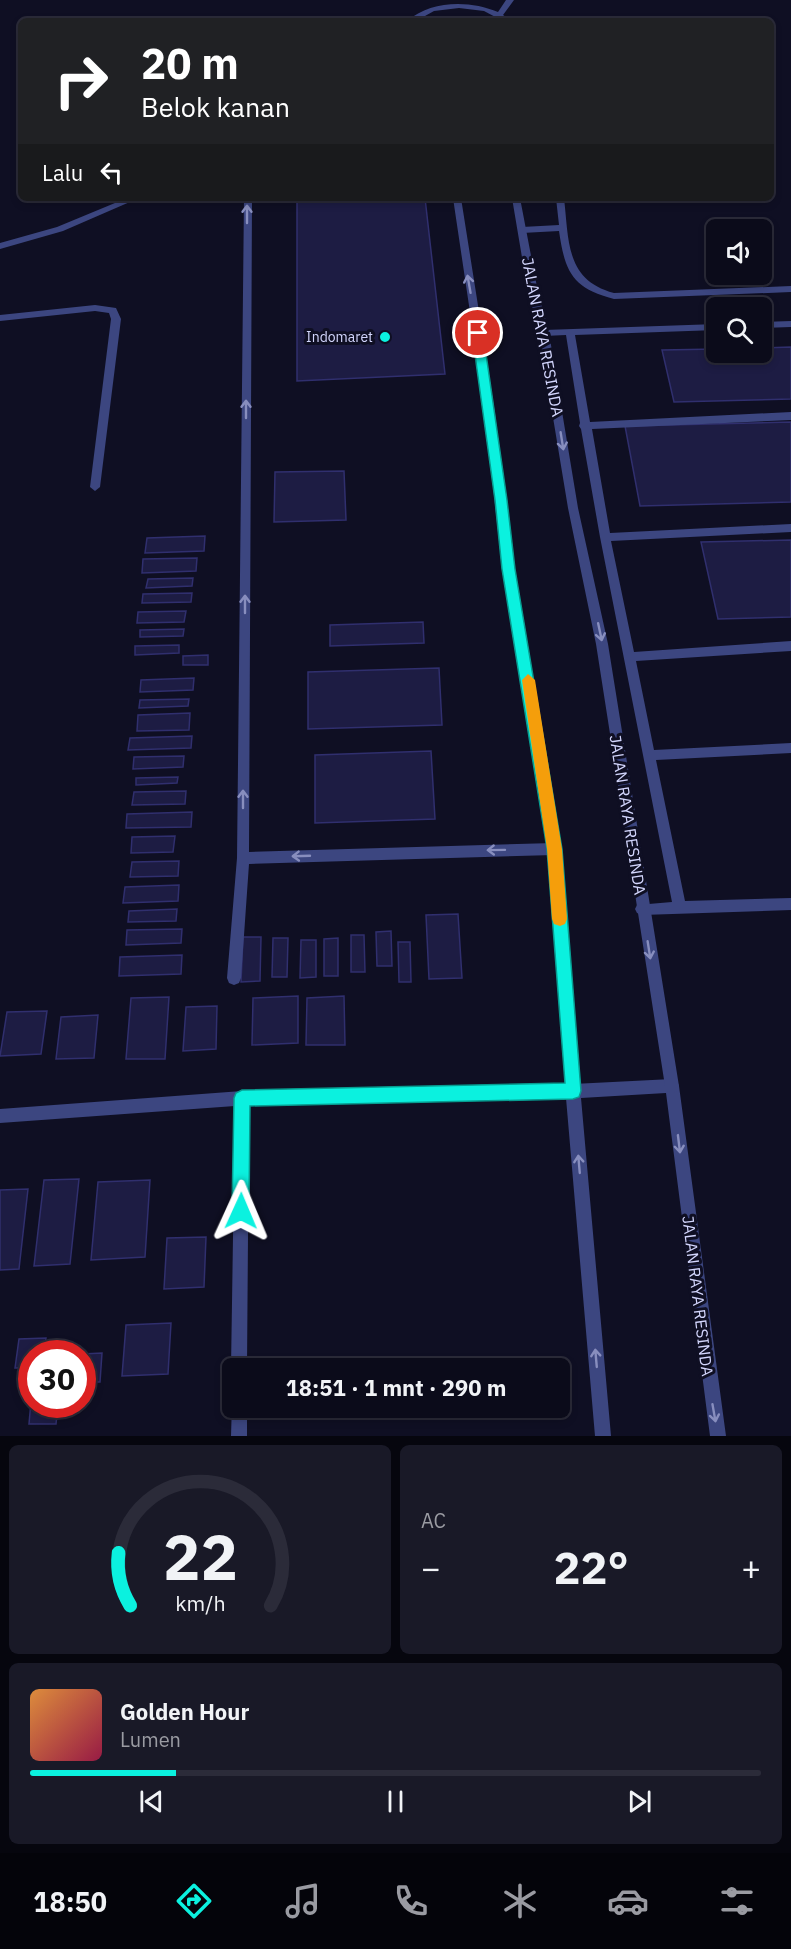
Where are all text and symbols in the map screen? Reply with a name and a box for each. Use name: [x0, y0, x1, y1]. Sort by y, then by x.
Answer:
text: 20 m: [141, 36, 239, 91]
icon: right: [42, 42, 120, 120]
text: Belok kanan: [141, 89, 290, 124]
icon: left: [95, 156, 128, 189]
text: Lalu: [42, 158, 83, 187]
one-way arrow: [241, 205, 253, 225]
map controls: [706, 219, 772, 363]
button: sound: [706, 219, 772, 285]
street label: JALAN RAYA RESINDA: [518, 256, 568, 418]
one-way arrow: [463, 275, 474, 294]
button: search: [706, 297, 772, 363]
pin: [452, 307, 503, 358]
icon: arrive: [461, 316, 494, 349]
place label: Indomaret: [306, 328, 373, 346]
marker: Indomaret: [378, 330, 392, 344]
one-way arrow: [240, 400, 252, 420]
one-way arrow: [557, 431, 568, 450]
one-way arrow: [239, 595, 251, 615]
one-way arrow: [595, 622, 606, 642]
street label: JALAN RAYA RESINDA: [605, 734, 651, 896]
one-way arrow: [237, 790, 249, 810]
one-way arrow: [486, 845, 506, 856]
one-way arrow: [291, 851, 311, 862]
one-way arrow: [643, 939, 654, 959]
one-way arrow: [674, 1133, 685, 1153]
one-way arrow: [574, 1155, 585, 1175]
position arrow: [209, 1179, 273, 1243]
street label: JALAN RAYA RESINDA: [678, 1215, 718, 1377]
speed limit sign: 30: [18, 1340, 96, 1418]
one-way arrow: [590, 1349, 601, 1369]
text: 18:51 · 1 mnt · 290 m: [286, 1373, 506, 1402]
one-way arrow: [709, 1402, 720, 1422]
text: AC: [421, 1507, 446, 1534]
text: 22: [163, 1516, 237, 1597]
text: 22°: [553, 1538, 629, 1596]
text: −: [421, 1546, 441, 1589]
text: +: [741, 1546, 761, 1589]
text: km/h: [175, 1590, 225, 1618]
text: Golden Hour: [120, 1697, 249, 1726]
text: Lumen: [120, 1726, 181, 1753]
icon: previous: [135, 1785, 168, 1818]
icon: pause: [379, 1785, 412, 1818]
icon: next: [623, 1785, 656, 1818]
icon: directions: [173, 1880, 215, 1922]
icon: music: [282, 1880, 324, 1922]
icon: phone: [390, 1880, 432, 1922]
icon: climate: [499, 1880, 541, 1922]
icon: car: [607, 1880, 649, 1922]
icon: filters: [716, 1880, 758, 1922]
text: 18:50: [33, 1884, 107, 1919]

